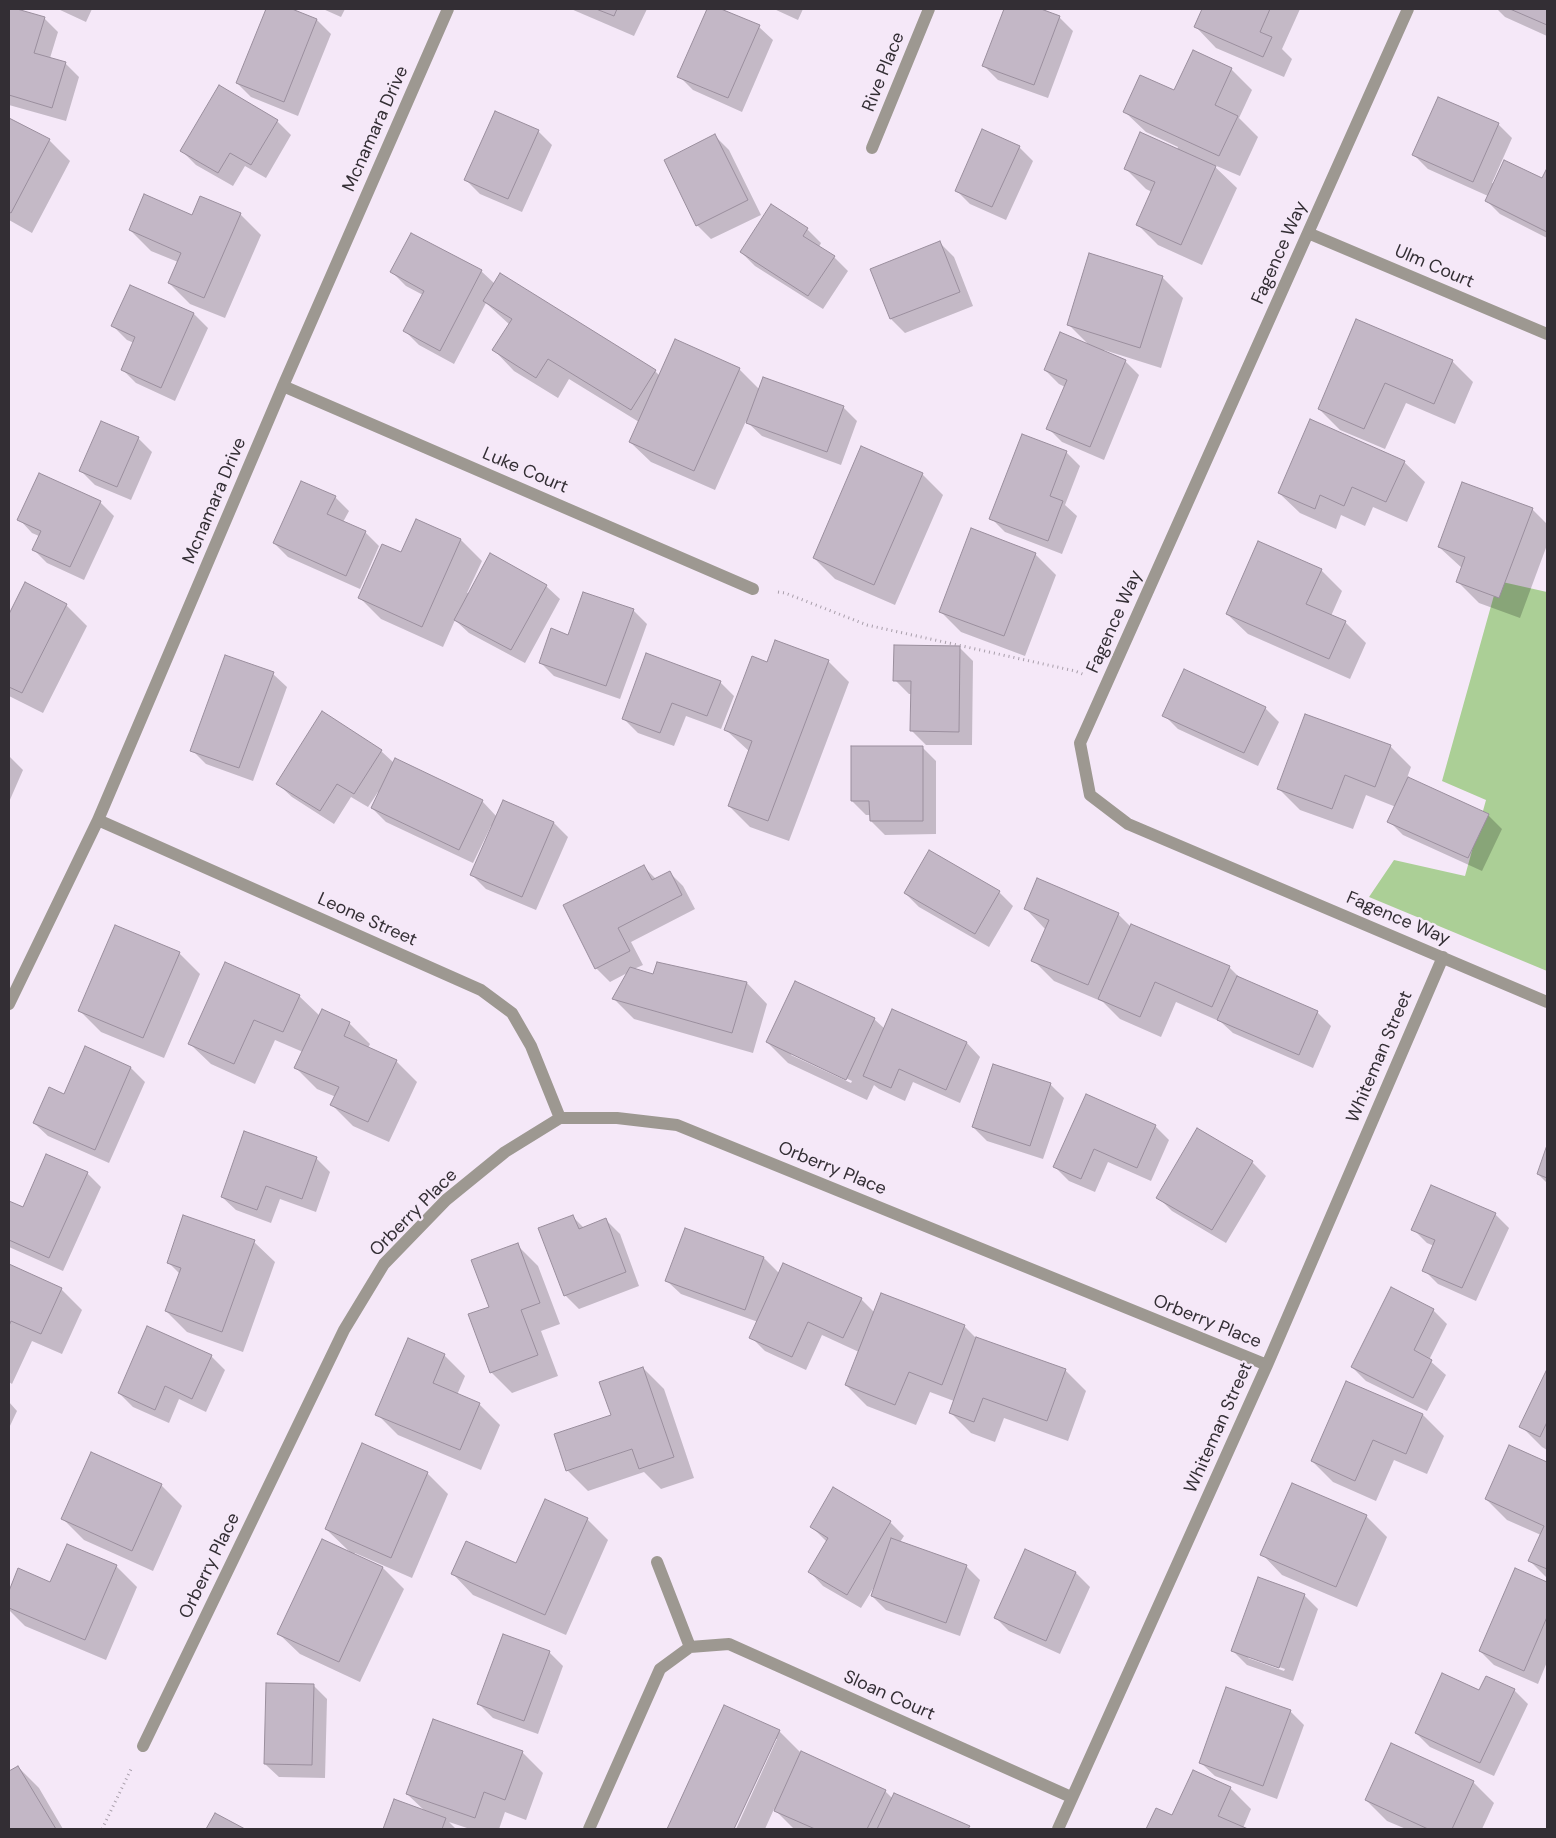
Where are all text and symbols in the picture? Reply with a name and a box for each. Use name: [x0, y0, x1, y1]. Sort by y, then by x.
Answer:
street label: Rive Place: [858, 29, 910, 115]
street label: Mcnamara Drive: [339, 63, 413, 195]
street label: Fagence Way: [1248, 198, 1312, 308]
street label: Ulm Court: [1391, 241, 1477, 293]
street label: Mcnamara Drive: [179, 435, 251, 567]
street label: Luke Court: [479, 443, 571, 499]
street label: Fagence Way: [1083, 567, 1147, 677]
street label: Fagence Way: [1343, 887, 1453, 951]
street label: Leone Street: [314, 889, 420, 951]
street label: Whiteman Street: [1342, 988, 1418, 1126]
street label: Orberry Place: [775, 1137, 889, 1201]
street label: Orberry Place: [366, 1165, 462, 1261]
street label: Orberry Place: [1150, 1290, 1264, 1354]
street label: Whiteman Street: [1180, 1359, 1258, 1497]
street label: Orberry Place: [175, 1510, 245, 1622]
street label: Sloan Court: [840, 1666, 938, 1726]

